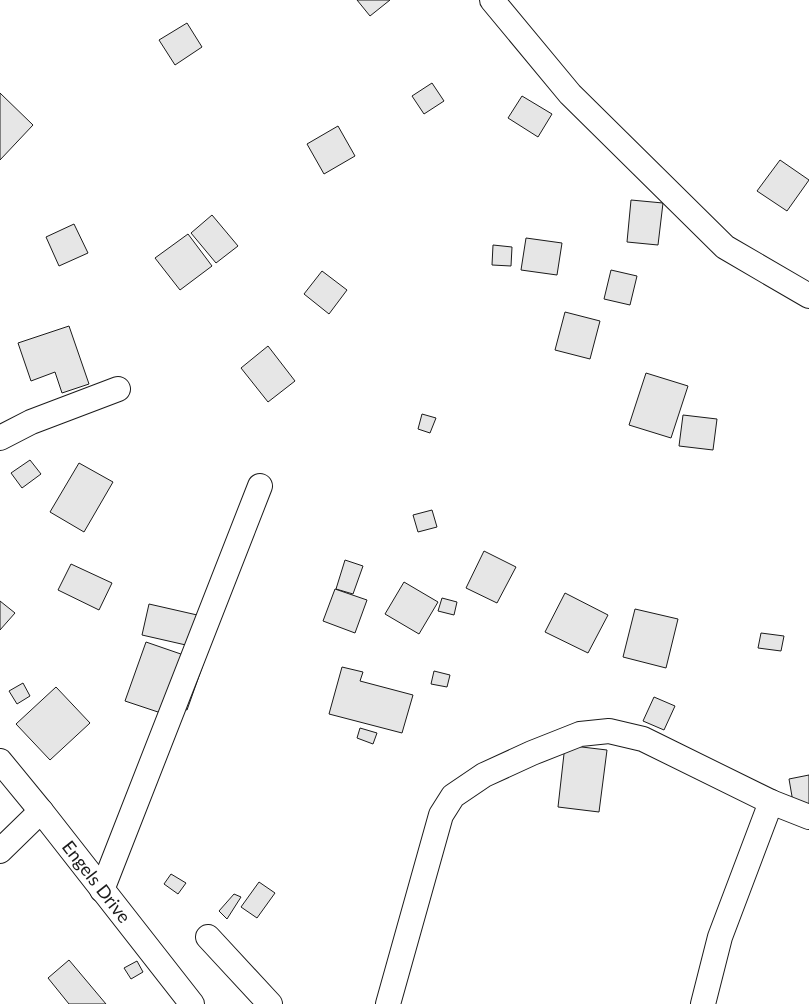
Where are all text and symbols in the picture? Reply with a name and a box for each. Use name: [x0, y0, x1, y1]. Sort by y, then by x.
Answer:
street label: Engels Drive: [58, 836, 136, 927]

